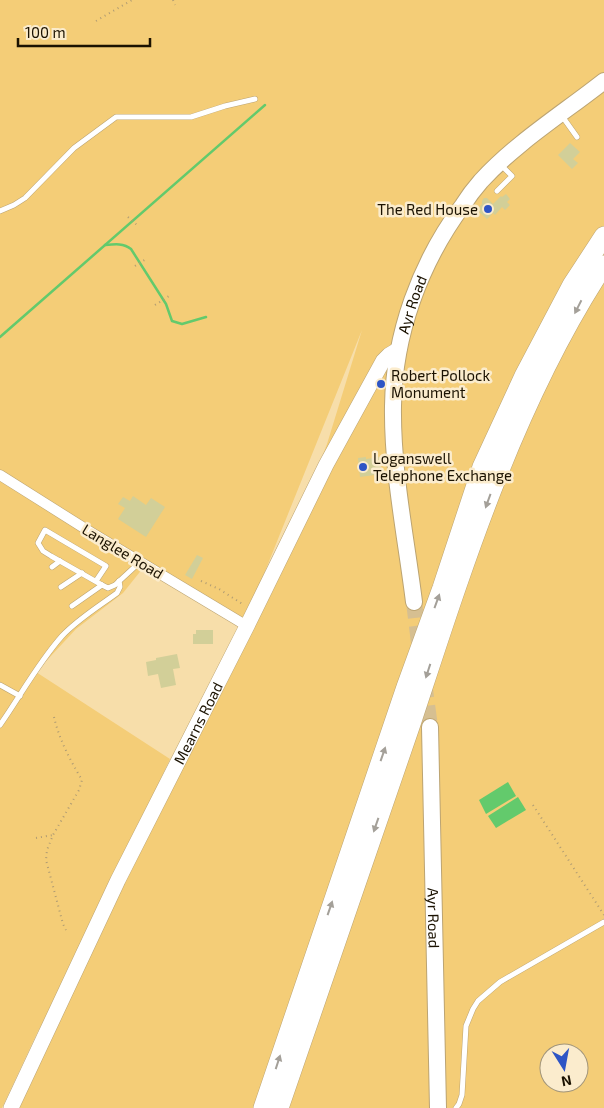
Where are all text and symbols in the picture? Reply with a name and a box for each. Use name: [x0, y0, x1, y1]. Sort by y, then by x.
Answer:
scale bar: [18, 15, 150, 47]
text: 100 m: [25, 23, 66, 41]
place label: The Red House: [377, 200, 478, 218]
marker: The Red House: [482, 203, 494, 215]
street label: Ayr Road: [394, 272, 430, 336]
one-way arrow: [574, 299, 582, 314]
place label: Robert Pollock Monument: [391, 366, 490, 401]
marker: Robert Pollock Monument: [375, 378, 387, 390]
place label: Loganswell Telephone Exchange: [373, 449, 512, 484]
marker: Loganswell Telephone Exchange: [357, 461, 369, 473]
one-way arrow: [484, 494, 491, 509]
street label: Langlee Road: [79, 520, 167, 582]
one-way arrow: [433, 593, 441, 608]
one-way arrow: [424, 664, 432, 679]
street label: Mearns Road: [169, 679, 226, 767]
one-way arrow: [379, 746, 387, 761]
one-way arrow: [372, 818, 380, 833]
street label: Ayr Road: [424, 887, 444, 948]
one-way arrow: [326, 900, 334, 915]
north arrow: [539, 1043, 589, 1093]
one-way arrow: [275, 1054, 283, 1069]
text: N: [560, 1072, 573, 1091]

